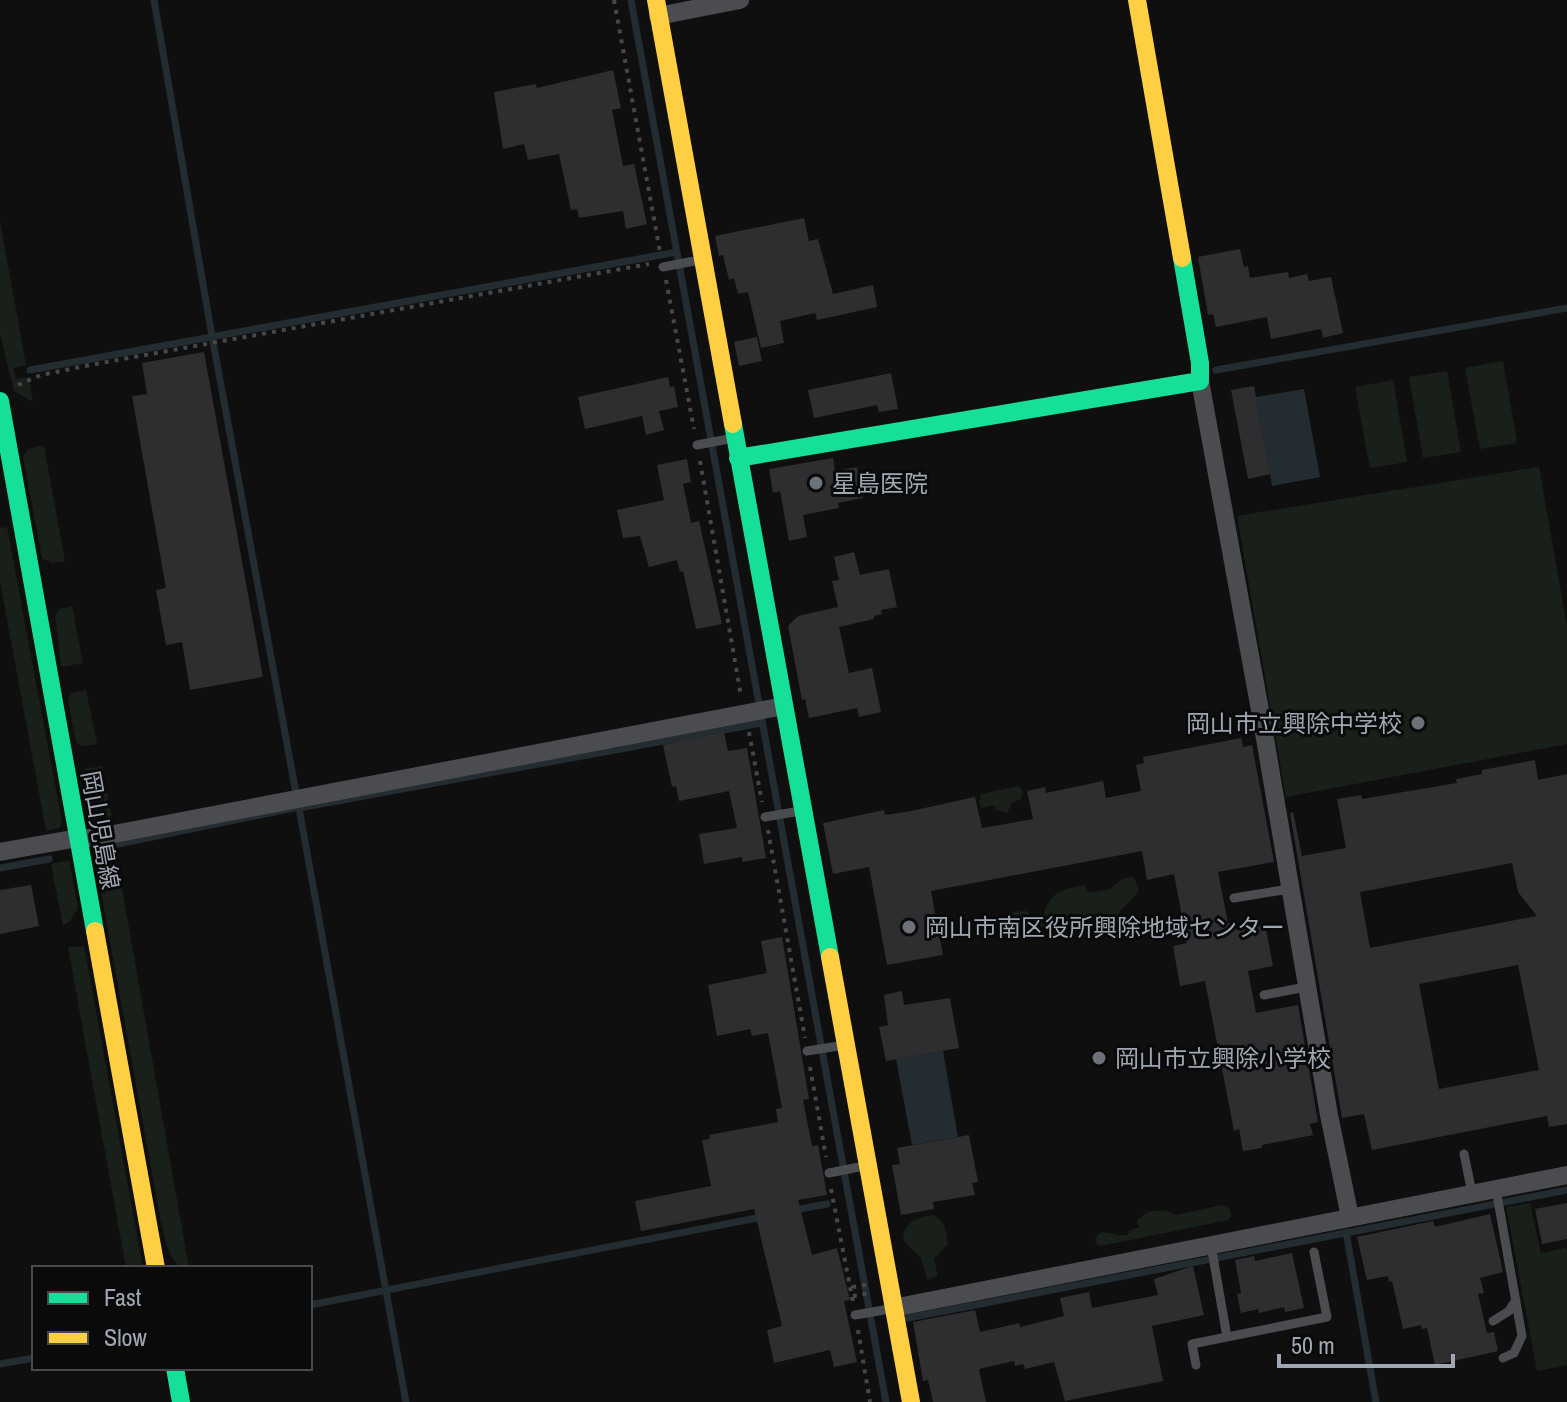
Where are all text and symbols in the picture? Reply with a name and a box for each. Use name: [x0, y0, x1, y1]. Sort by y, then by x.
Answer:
place label: 星島医院: [832, 467, 928, 499]
marker: 星島医院: [807, 474, 825, 492]
place label: 岡山市立興除中学校: [1186, 707, 1402, 739]
marker: 岡山市立興除中学校: [1409, 714, 1427, 732]
street label: 岡山児島線: [75, 768, 127, 892]
place label: 岡山市南区役所興除地域センター: [925, 911, 1285, 943]
marker: 岡山市南区役所興除地域センター: [900, 918, 918, 936]
place label: 岡山市立興除小学校: [1115, 1042, 1331, 1074]
marker: 岡山市立興除小学校: [1090, 1049, 1108, 1067]
legend: [32, 1266, 312, 1370]
text: Fast: [104, 1281, 142, 1313]
scale bar: [1279, 1318, 1453, 1368]
text: Slow: [104, 1321, 147, 1353]
text: 50 m: [1291, 1329, 1335, 1361]

